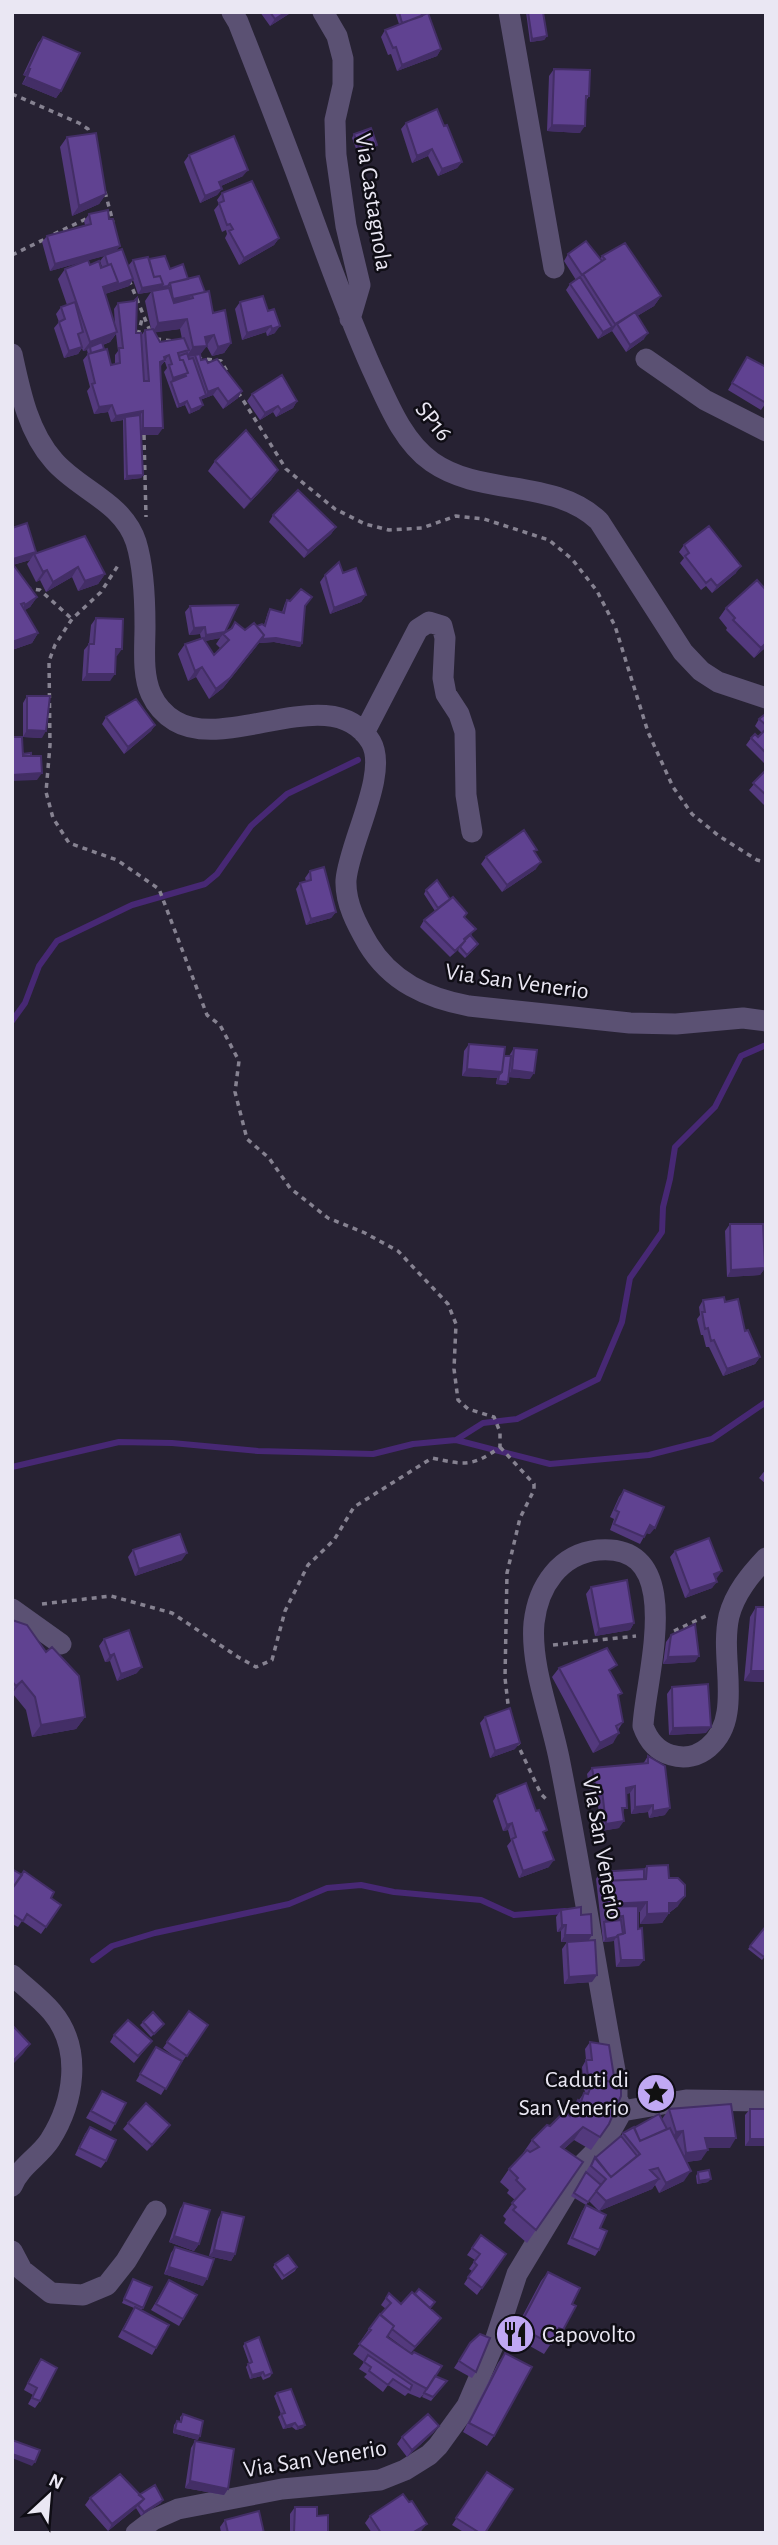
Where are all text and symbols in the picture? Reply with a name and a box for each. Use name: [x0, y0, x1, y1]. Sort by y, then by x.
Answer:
street label: Via Castagnola: [350, 132, 396, 272]
street label: SP16: [410, 397, 456, 446]
street label: Via San Venerio: [444, 960, 590, 1004]
street label: Via San Venerio: [578, 1775, 626, 1922]
place label: Caduti di San Venerio: [519, 2068, 629, 2120]
place icon: Caduti di San Venerio: [635, 2072, 677, 2114]
restaurant icon: Capovolto: [494, 2313, 536, 2355]
place label: Capovolto: [542, 2323, 636, 2347]
street label: Via San Venerio: [242, 2436, 389, 2482]
north arrow: [14, 2461, 84, 2531]
text: N: [46, 2471, 66, 2494]

